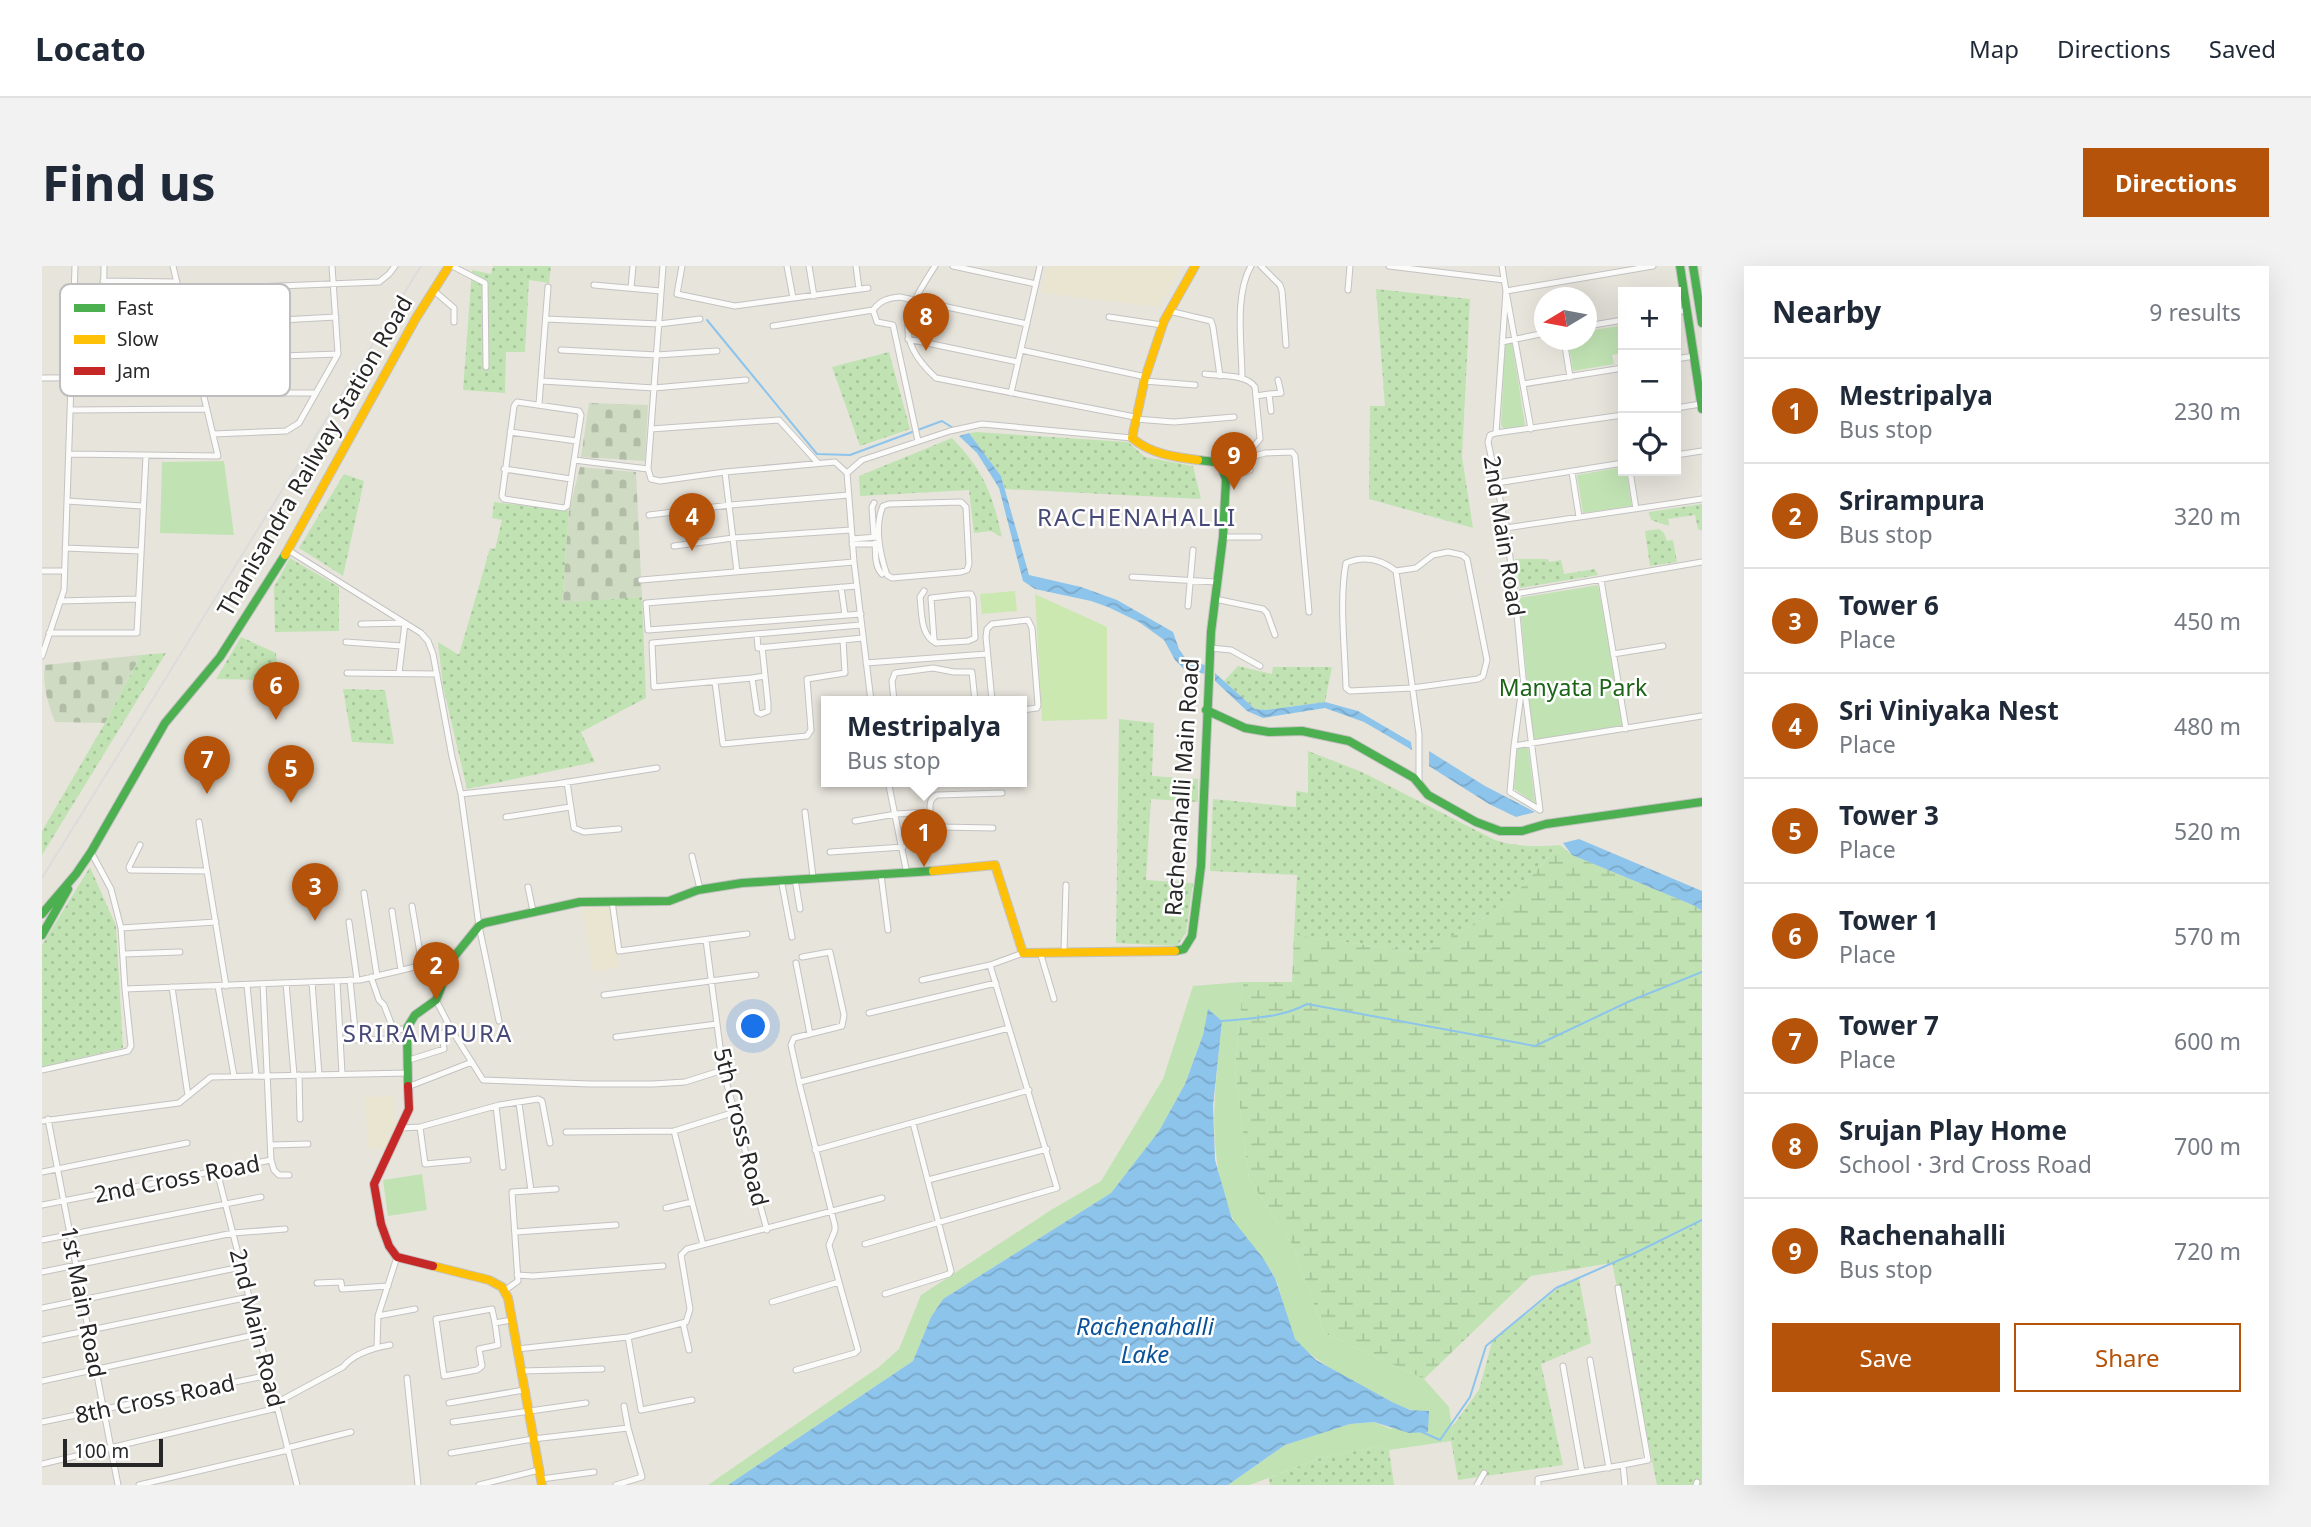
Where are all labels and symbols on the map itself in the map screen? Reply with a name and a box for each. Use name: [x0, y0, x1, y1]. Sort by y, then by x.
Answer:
legend: [60, 284, 290, 396]
north arrow: [1534, 287, 1597, 350]
street label: Thanisandra Railway Station Road: [209, 289, 419, 622]
pin: 8: [903, 293, 949, 351]
text: Fast: [117, 295, 154, 321]
text: Slow: [117, 326, 158, 352]
text: Jam: [115, 358, 151, 384]
pin: 9: [1211, 432, 1257, 490]
street label: 2nd Main Road: [1476, 453, 1534, 619]
pin: 4: [669, 493, 715, 551]
district label: RACHENAHALLI: [1037, 500, 1237, 533]
street label: Rachenahalli Main Road: [1156, 657, 1206, 917]
pin: 6: [253, 662, 299, 720]
park label: Manyata Park: [1499, 671, 1648, 703]
pin: 7: [184, 736, 230, 794]
pin: 5: [268, 745, 314, 803]
pin: 1: [901, 809, 947, 867]
pin: 3: [292, 863, 338, 921]
pin: 2: [413, 942, 459, 1000]
your location: [736, 1009, 770, 1043]
district label: SRIRAMPURA: [343, 1016, 513, 1049]
street label: 5th Cross Road: [707, 1044, 777, 1209]
street label: 2nd Cross Road: [91, 1146, 262, 1210]
street label: 1st Main Road: [54, 1223, 114, 1380]
street label: 2nd Main Road: [223, 1245, 293, 1411]
water label: Rachenahalli Lake: [1076, 1309, 1215, 1370]
street label: 8th Cross Road: [72, 1365, 238, 1431]
scale bar: [63, 1436, 163, 1468]

